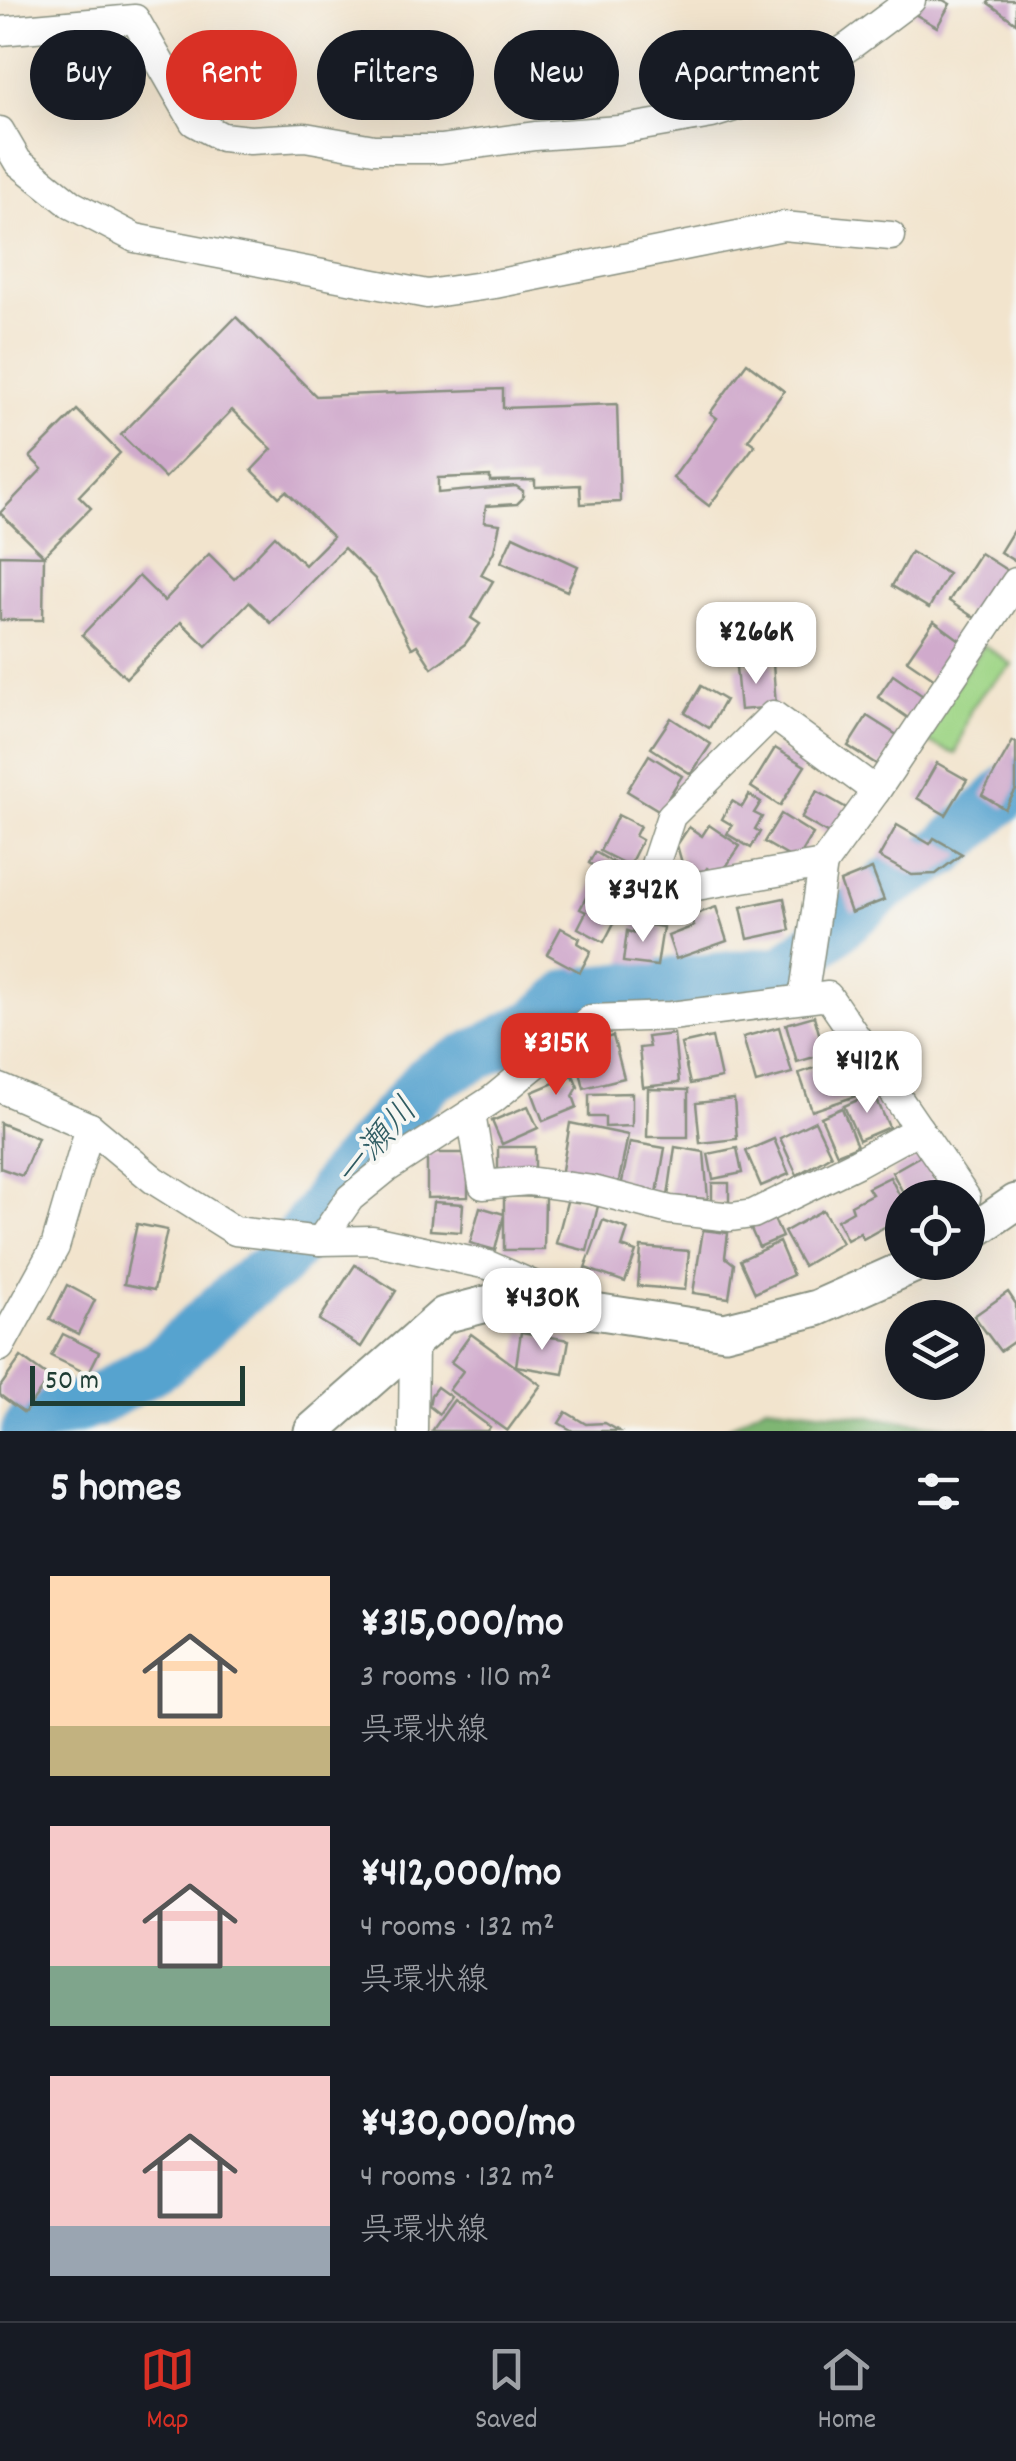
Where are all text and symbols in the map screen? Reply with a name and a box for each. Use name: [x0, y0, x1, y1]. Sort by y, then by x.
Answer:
chip: Buy: [30, 30, 146, 120]
chip: Rent: [166, 30, 297, 120]
chip: Filters: [317, 30, 474, 120]
chip: New: [494, 30, 619, 120]
chip: Apartment: [639, 30, 855, 120]
pin: ¥266K: [686, 602, 826, 687]
text: ¥266K: [718, 611, 794, 657]
pin: ¥342K: [573, 860, 713, 945]
text: ¥342K: [607, 869, 679, 915]
pin: ¥315K: [486, 1013, 626, 1098]
text: ¥315K: [523, 1022, 589, 1068]
pin: ¥412K: [797, 1031, 937, 1116]
text: ¥412K: [835, 1040, 899, 1086]
water label: 一瀬川: [325, 1088, 432, 1200]
map controls: [885, 1180, 985, 1400]
button: locate: [885, 1180, 985, 1280]
pin: ¥430K: [472, 1268, 612, 1353]
text: ¥430K: [504, 1277, 580, 1323]
button: layers: [885, 1300, 985, 1400]
scale bar: [30, 1361, 245, 1406]
text: 50 m: [45, 1363, 99, 1403]
text: 5 homes: [50, 1461, 182, 1521]
icon: filters: [911, 1464, 966, 1519]
text: ¥315,000/mo: [360, 1596, 564, 1656]
icon: home: [130, 1616, 250, 1736]
text: 3 rooms · 110 m²: [360, 1656, 552, 1702]
text: 呉環状線: [360, 1710, 488, 1756]
text: ¥412,000/mo: [360, 1846, 561, 1906]
icon: home: [130, 1866, 250, 1986]
text: 4 rooms · 132 m²: [360, 1906, 555, 1952]
text: 呉環状線: [360, 1960, 488, 2006]
text: ¥430,000/mo: [360, 2096, 575, 2156]
icon: home: [130, 2116, 250, 2236]
text: 4 rooms · 132 m²: [360, 2156, 555, 2202]
text: 呉環状線: [360, 2210, 488, 2256]
tab: Map: [140, 2342, 195, 2442]
tab: Saved: [475, 2342, 538, 2442]
tab: Home: [818, 2342, 876, 2442]

